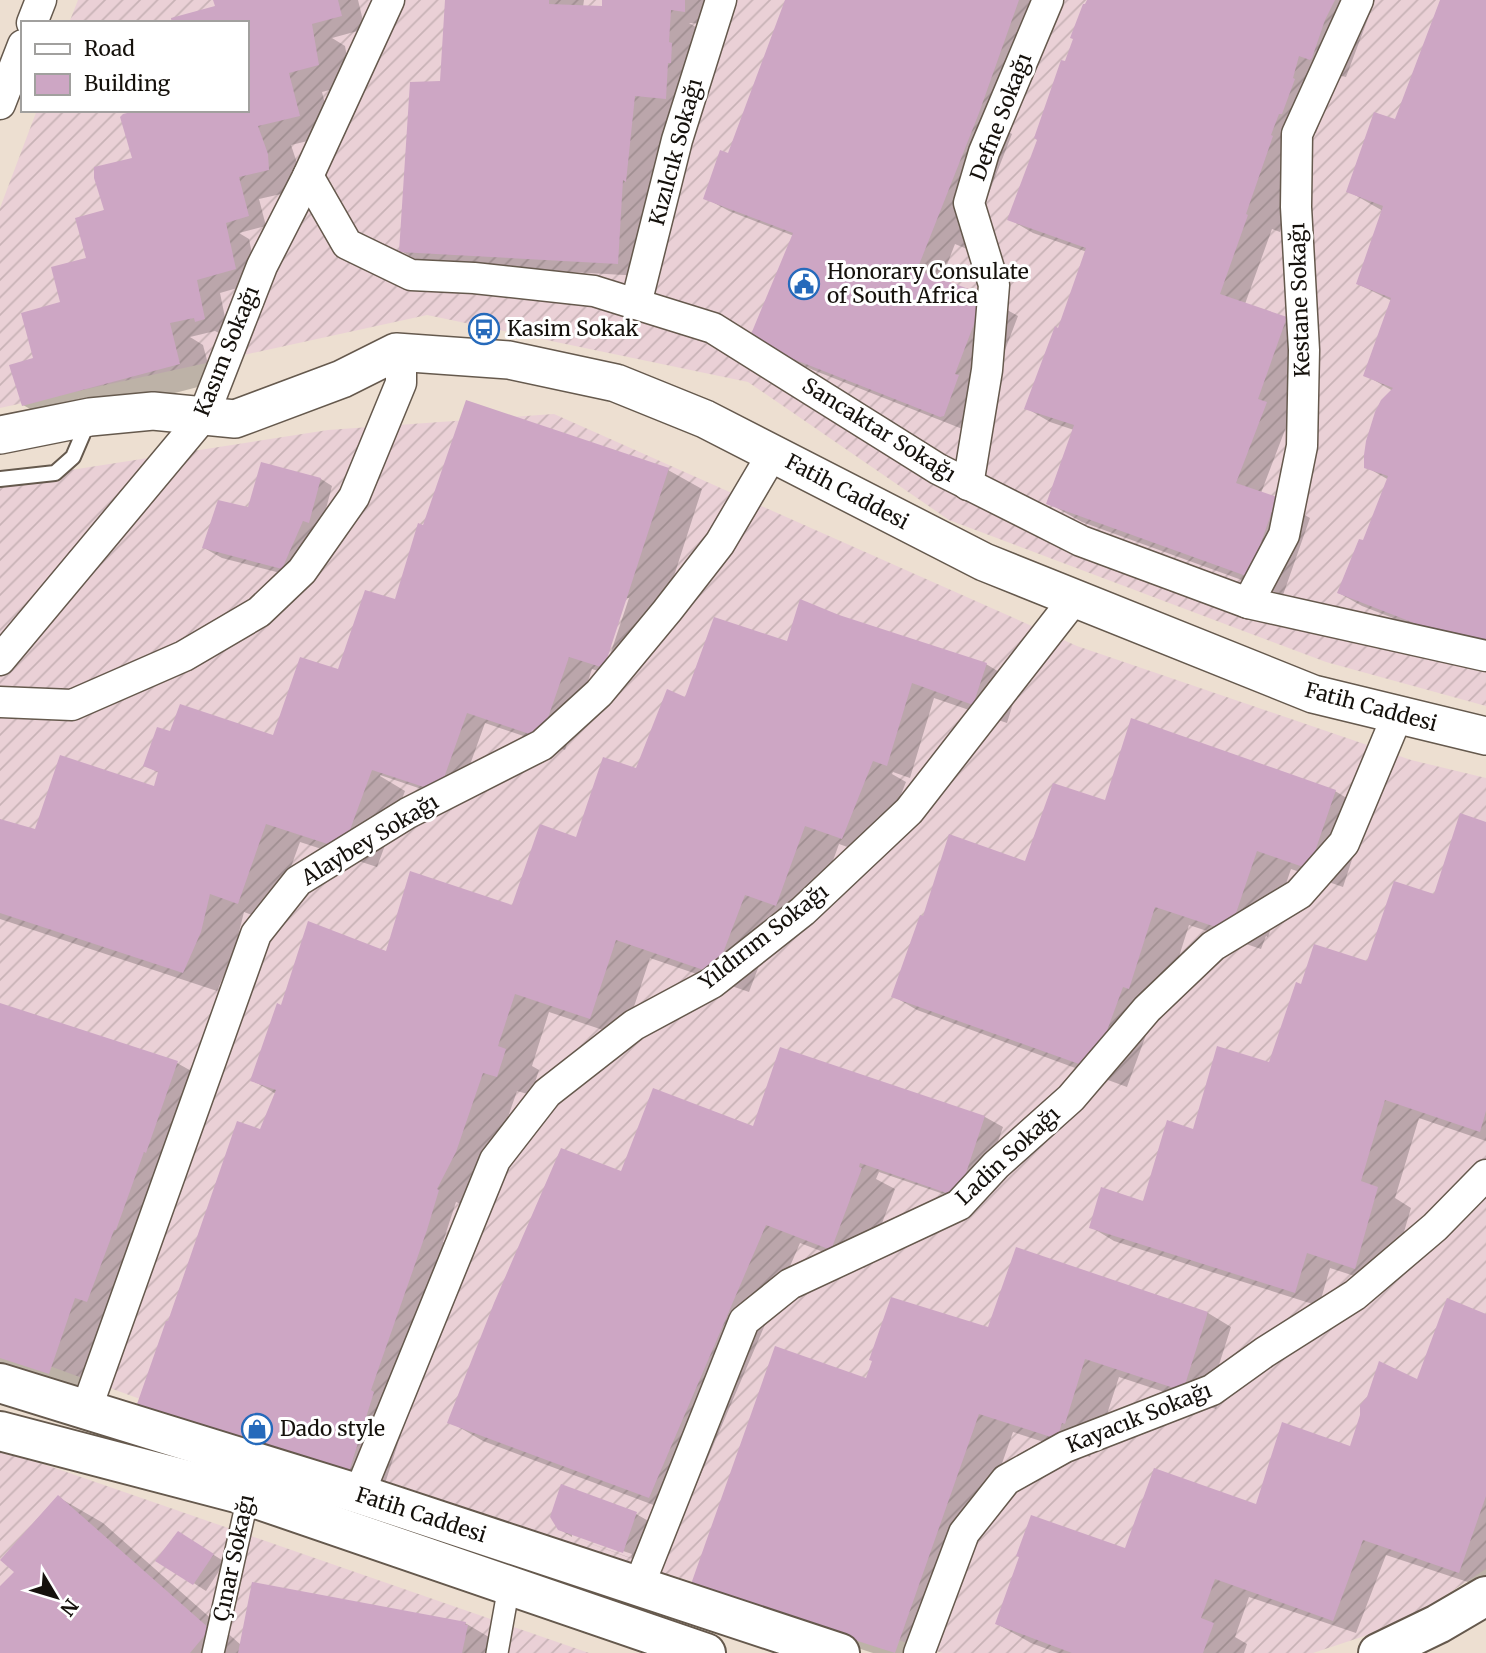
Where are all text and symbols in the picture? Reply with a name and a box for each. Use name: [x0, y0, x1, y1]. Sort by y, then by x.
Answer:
legend: [21, 21, 248, 112]
text: Road: [84, 35, 135, 62]
street label: Defne Sokağı: [964, 49, 1037, 184]
text: Building: [84, 70, 171, 97]
street label: Kızılcık Sokağı: [643, 75, 708, 228]
street label: Kestane Sokağı: [1283, 222, 1316, 378]
place label: Honorary Consulate of South Africa: [827, 258, 1029, 309]
public building icon: Honorary Consulate of South Africa: [787, 267, 821, 301]
street label: Kasım Sokağı: [188, 282, 265, 420]
bus stop icon: Kasim Sokak: [467, 312, 501, 346]
place label: Kasim Sokak: [507, 315, 639, 342]
street label: Sancaktar Sokağı: [797, 371, 961, 488]
street label: Fatih Caddesi: [781, 448, 914, 535]
street label: Fatih Caddesi: [1302, 676, 1440, 737]
street label: Alaybey Sokağı: [296, 788, 443, 892]
street label: Yıldırım Sokağı: [693, 878, 834, 996]
street label: Ladin Sokağı: [950, 1100, 1065, 1211]
street label: Kayacık Sokağı: [1062, 1376, 1215, 1459]
shop icon: Dado style: [240, 1412, 274, 1446]
place label: Dado style: [280, 1415, 385, 1442]
street label: Fatih Caddesi: [352, 1481, 490, 1548]
street label: Çınar Sokağı: [207, 1492, 260, 1624]
north arrow: [21, 1562, 91, 1632]
text: N: [55, 1594, 83, 1621]

